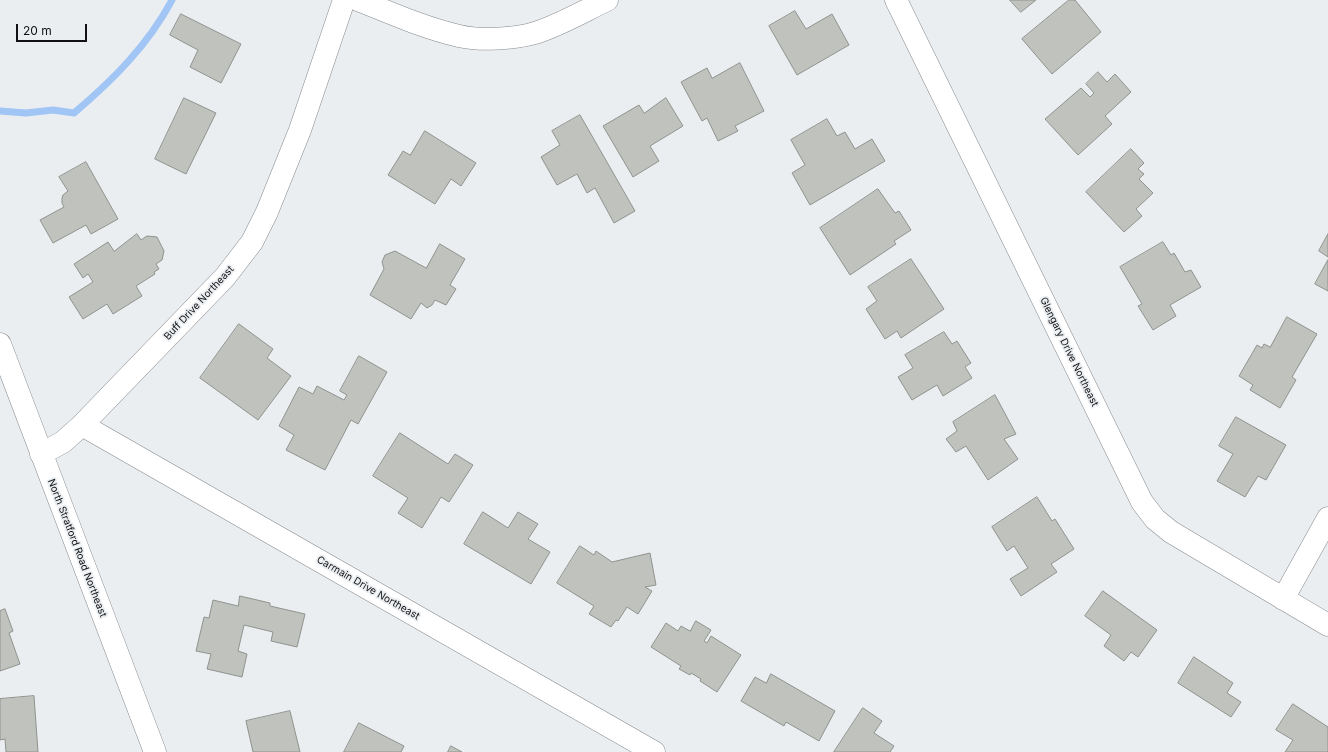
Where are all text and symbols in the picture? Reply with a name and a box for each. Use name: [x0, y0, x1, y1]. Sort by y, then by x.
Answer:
scale bar: [18, 16, 89, 42]
text: 20 m: [23, 23, 52, 38]
street label: Buff Drive Northeast: [162, 264, 236, 342]
street label: Glengary Drive Northeast: [1037, 295, 1101, 409]
street label: North Stratford Road Northeast: [45, 477, 109, 619]
street label: Carmain Drive Northeast: [314, 554, 422, 622]

